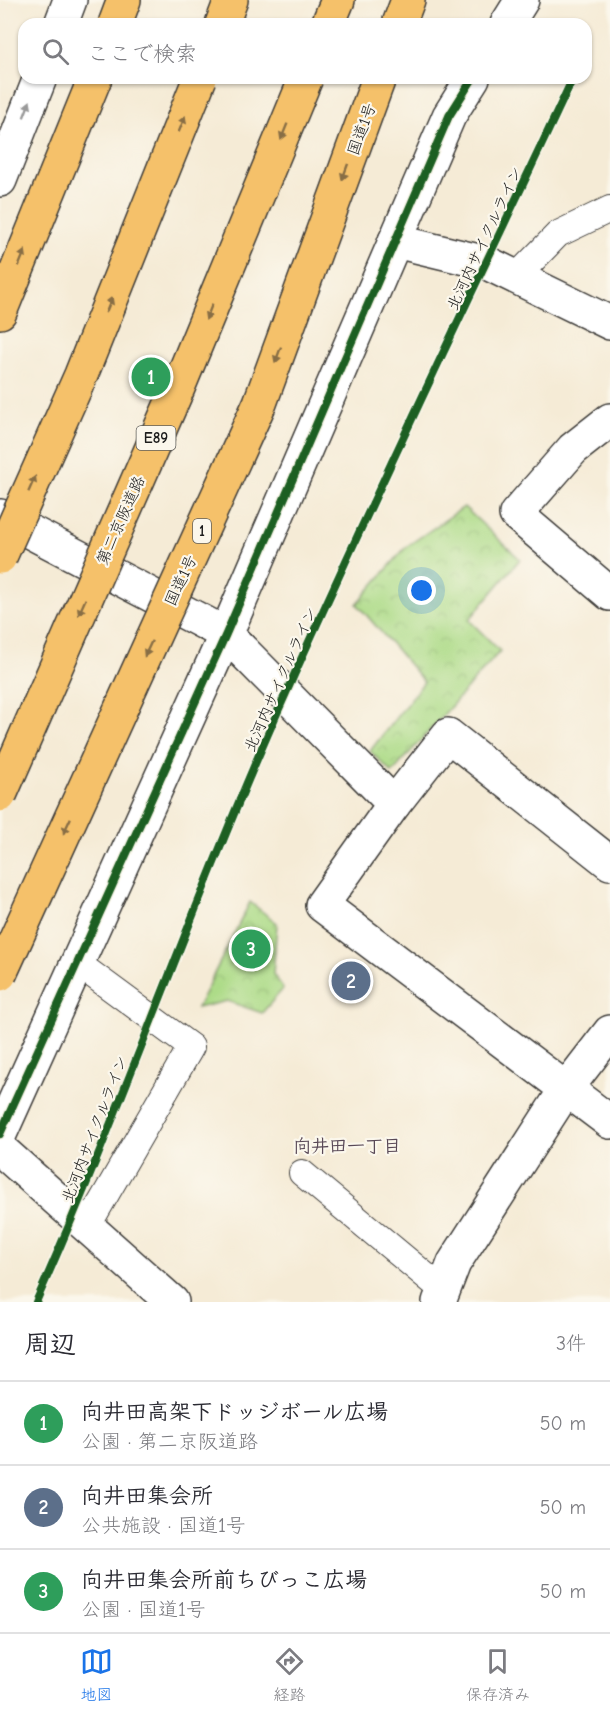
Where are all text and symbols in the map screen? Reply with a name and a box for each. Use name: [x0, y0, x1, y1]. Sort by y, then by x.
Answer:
search box: [18, 18, 592, 84]
icon: search: [39, 35, 72, 68]
text: ここで検索: [87, 41, 197, 67]
one-way arrow: [23, 100, 33, 118]
street label: 国道1号: [344, 101, 380, 158]
one-way arrow: [178, 115, 187, 133]
one-way arrow: [279, 123, 288, 141]
one-way arrow: [339, 163, 349, 181]
street label: 北河内サイクルライン: [444, 164, 526, 313]
one-way arrow: [18, 249, 27, 267]
one-way arrow: [105, 296, 114, 314]
one-way arrow: [204, 304, 214, 322]
one-way arrow: [272, 347, 282, 365]
pin: 1: [132, 354, 170, 400]
road number: E89: [136, 426, 176, 450]
street label: 第二京阪道路: [93, 473, 149, 568]
one-way arrow: [28, 475, 38, 493]
road number: 1: [193, 519, 211, 543]
street label: 国道1号: [161, 552, 201, 609]
your location: [407, 576, 436, 605]
one-way arrow: [77, 598, 87, 616]
street label: 北河内サイクルライン: [241, 604, 321, 755]
one-way arrow: [143, 640, 152, 658]
one-way arrow: [63, 818, 72, 835]
pin: 3: [232, 926, 270, 972]
pin: 2: [332, 958, 370, 1004]
street label: 北河内サイクルライン: [58, 1053, 131, 1206]
district label: 向井田一丁目: [293, 1136, 401, 1157]
text: 周辺: [24, 1330, 76, 1360]
text: 3件: [556, 1332, 586, 1355]
text: 向井田高架下ドッジボール広場: [81, 1399, 388, 1425]
text: 1: [40, 1412, 47, 1435]
text: 50 m: [540, 1412, 586, 1435]
text: 公園 · 第二京阪道路: [81, 1430, 258, 1453]
text: 向井田集会所: [81, 1483, 213, 1509]
text: 2: [39, 1496, 48, 1519]
text: 50 m: [540, 1496, 586, 1519]
text: 公共施設 · 国道1号: [81, 1514, 246, 1537]
text: 向井田集会所前ちびっこ広場: [81, 1567, 367, 1593]
text: 3: [39, 1580, 48, 1603]
text: 50 m: [540, 1580, 586, 1603]
text: 公園 · 国道1号: [81, 1598, 206, 1621]
tab: 地図: [80, 1645, 113, 1705]
tab: 経路: [273, 1645, 306, 1705]
tab: 保存済み: [466, 1645, 530, 1705]

